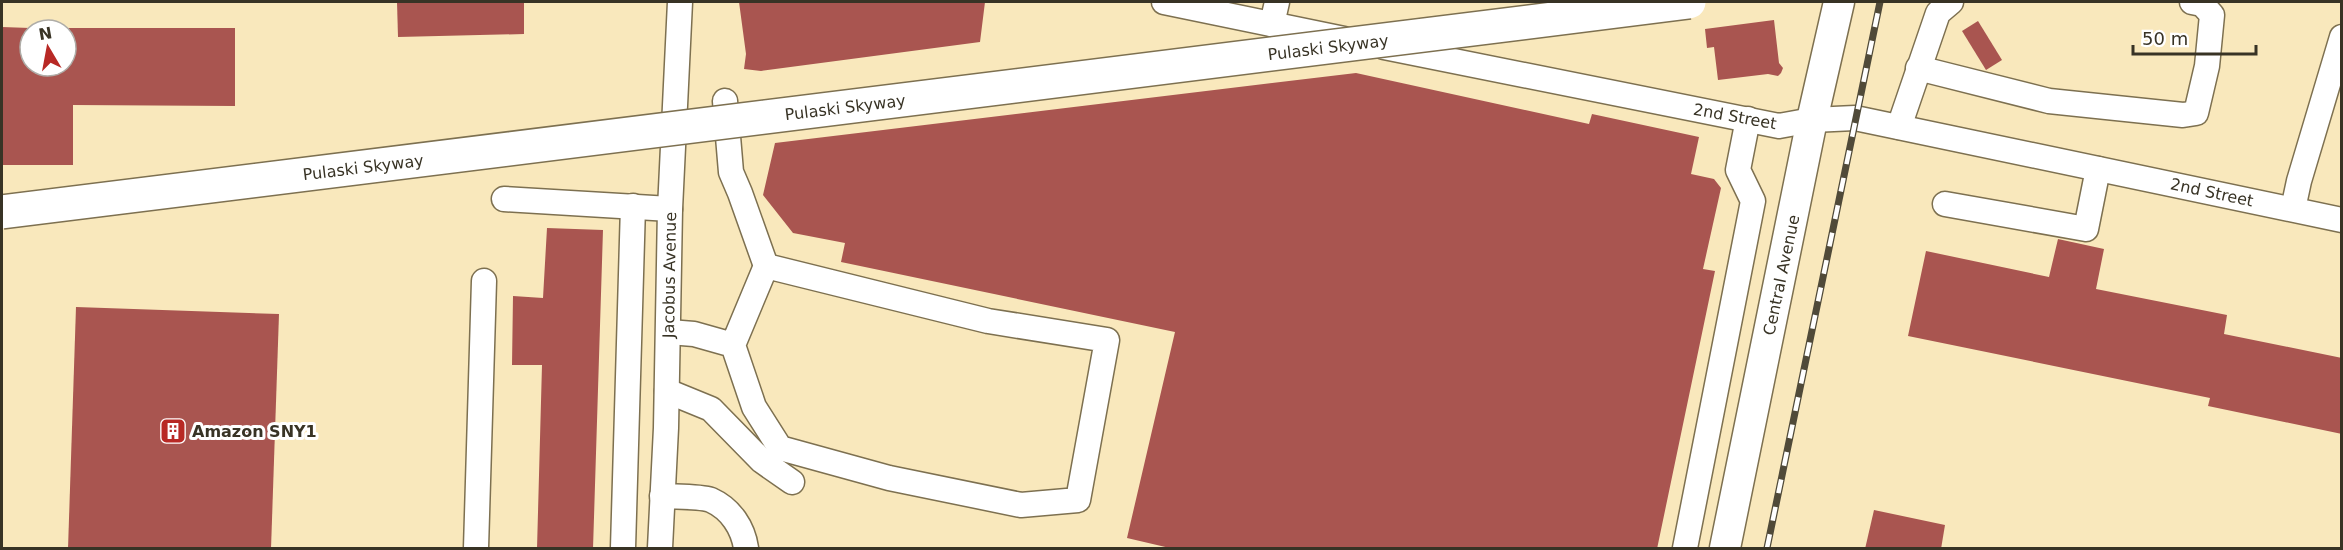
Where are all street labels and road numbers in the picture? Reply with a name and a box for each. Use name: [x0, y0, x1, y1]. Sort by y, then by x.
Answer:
street label: Pulaski Skyway: [1267, 31, 1390, 64]
street label: Pulaski Skyway: [784, 91, 907, 124]
street label: 2nd Street: [1692, 100, 1778, 133]
street label: Pulaski Skyway: [302, 151, 425, 184]
street label: 2nd Street: [2169, 174, 2255, 211]
street label: Jacobus Avenue: [659, 212, 680, 339]
street label: Central Avenue: [1759, 213, 1804, 337]

